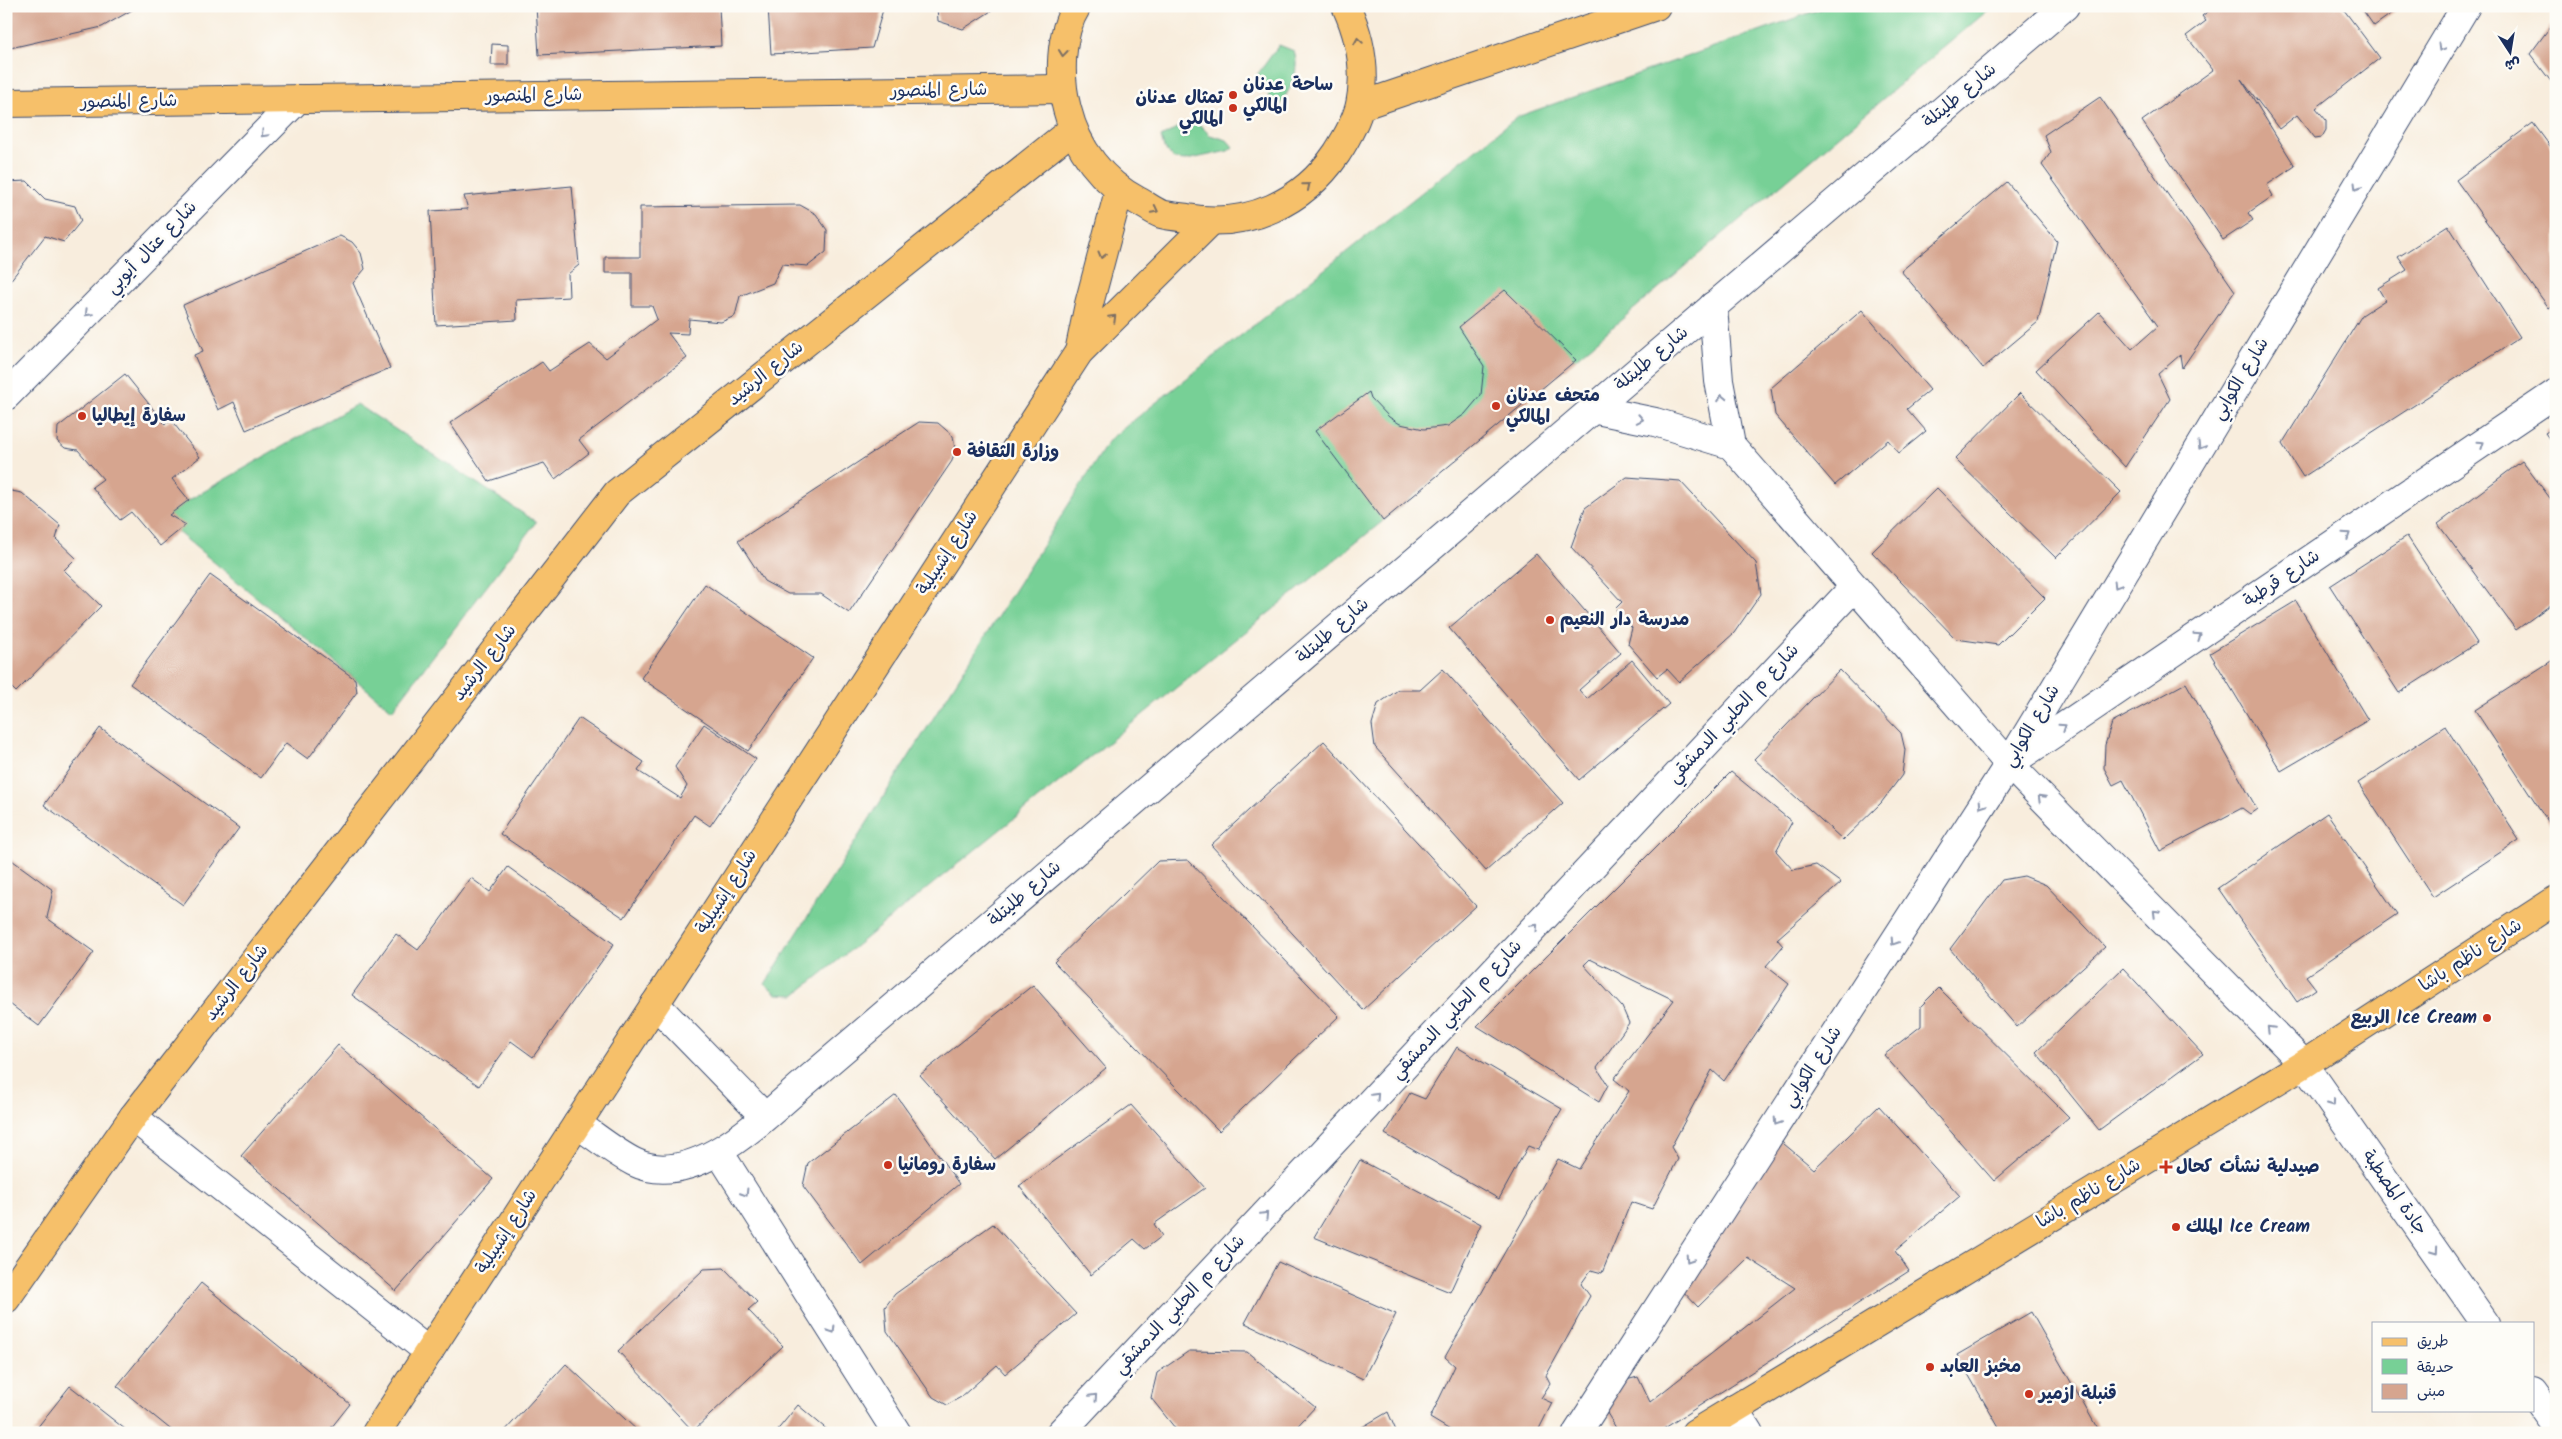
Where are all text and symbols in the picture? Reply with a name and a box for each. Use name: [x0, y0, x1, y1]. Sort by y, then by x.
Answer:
north arrow: [2484, 28, 2534, 78]
one-way arrow: [1354, 37, 1364, 45]
one-way arrow: [2438, 42, 2448, 51]
one-way arrow: [1058, 49, 1069, 57]
text: ش: [2503, 51, 2522, 76]
street label: شارع طليتلة: [1916, 56, 2004, 136]
place label: ساحة عدنان المالكي: [1243, 71, 1333, 121]
street label: شارع المنصور: [888, 76, 988, 106]
street label: شارع المنصور: [483, 81, 583, 111]
place label: تمثال عدنان المالكي: [1136, 84, 1224, 134]
street label: شارع المنصور: [78, 87, 178, 117]
marker: ساحة عدنان المالكي: [1227, 89, 1239, 101]
marker: تمثال عدنان المالكي: [1227, 102, 1239, 114]
one-way arrow: [261, 128, 270, 137]
one-way arrow: [2354, 182, 2364, 191]
one-way arrow: [1302, 183, 1311, 192]
street label: شارع عتال أيوبي: [99, 194, 205, 302]
one-way arrow: [1150, 204, 1159, 214]
one-way arrow: [1097, 250, 1107, 258]
one-way arrow: [85, 307, 94, 316]
one-way arrow: [1108, 315, 1117, 324]
street label: شارع طليتلة: [1608, 319, 1696, 399]
street label: شارع الكوابي: [2205, 332, 2277, 426]
street label: شارع الرشيد: [721, 334, 811, 414]
place label: متحف عدنان المالكي: [1506, 382, 1600, 432]
one-way arrow: [1717, 393, 1728, 402]
marker: متحف عدنان المالكي: [1490, 400, 1502, 412]
place label: سفارة إيطاليا: [92, 402, 186, 431]
marker: سفارة إيطاليا: [76, 410, 88, 422]
one-way arrow: [1636, 413, 1645, 423]
place label: وزارة الثقافة: [967, 438, 1059, 467]
one-way arrow: [2197, 441, 2207, 450]
one-way arrow: [2476, 441, 2485, 450]
marker: وزارة الثقافة: [951, 446, 963, 458]
street label: شارع إشبيلية: [910, 505, 986, 601]
one-way arrow: [2341, 532, 2351, 541]
street label: شارع قرطبة: [2238, 542, 2326, 616]
one-way arrow: [2113, 580, 2123, 589]
street label: شارع طليتلة: [1290, 591, 1376, 671]
place label: مدرسة دار النعيم: [1560, 606, 1689, 635]
marker: مدرسة دار النعيم: [1544, 614, 1556, 626]
street label: شارع الرشيد: [445, 618, 525, 708]
one-way arrow: [2192, 633, 2202, 642]
street label: شارع م الحلبي الدمشقي: [1661, 637, 1807, 791]
street label: شارع الكوابي: [1996, 679, 2068, 773]
one-way arrow: [2058, 724, 2067, 733]
one-way arrow: [2038, 794, 2047, 803]
one-way arrow: [1979, 800, 1988, 809]
street label: شارع إشبيلية: [689, 844, 765, 940]
street label: شارع طليتلة: [982, 854, 1068, 934]
one-way arrow: [2152, 910, 2161, 919]
street label: شارع ناظم باشا: [2414, 912, 2528, 1000]
one-way arrow: [1529, 923, 1538, 932]
street label: شارع م الحلبي الدمشقي: [1384, 933, 1530, 1087]
one-way arrow: [1891, 936, 1900, 945]
street label: شارع الرشيد: [197, 938, 277, 1028]
place label: الربيع Ice Cream: [2350, 1004, 2477, 1033]
marker: الربيع Ice Cream: [2481, 1012, 2493, 1024]
street label: شارع الكوابي: [1776, 1020, 1850, 1114]
one-way arrow: [2267, 1026, 2276, 1035]
one-way arrow: [1370, 1093, 1379, 1102]
one-way arrow: [2326, 1098, 2335, 1107]
one-way arrow: [1774, 1117, 1784, 1126]
street label: جادة المصطبة: [2354, 1144, 2434, 1242]
place label: سفارة رومانيا: [898, 1151, 996, 1180]
street label: شارع ناظم باشا: [2031, 1151, 2147, 1237]
place label: صيدلية نشأت كحال: [2176, 1153, 2320, 1182]
marker: سفارة رومانيا: [882, 1159, 894, 1171]
marker: صيدلية نشأت كحال: [2160, 1161, 2172, 1173]
street label: شارع إشبيلية: [469, 1184, 545, 1280]
one-way arrow: [739, 1187, 749, 1196]
one-way arrow: [1259, 1212, 1268, 1221]
place label: الملك Ice Cream: [2186, 1213, 2310, 1242]
marker: الملك Ice Cream: [2170, 1221, 2182, 1233]
street label: شارع م الحلبي الدمشقي: [1107, 1228, 1253, 1382]
one-way arrow: [2429, 1245, 2438, 1255]
one-way arrow: [1686, 1254, 1696, 1263]
legend: [2372, 1322, 2534, 1412]
one-way arrow: [826, 1325, 835, 1334]
text: طريق: [2417, 1330, 2449, 1354]
place label: مخبز العابد: [1940, 1353, 2021, 1382]
text: حديقة: [2417, 1356, 2454, 1380]
marker: مخبز العابد: [1924, 1361, 1936, 1373]
place label: قنبلة ازمير: [2037, 1380, 2117, 1409]
text: مبنى: [2417, 1380, 2445, 1404]
marker: قنبلة ازمير: [2023, 1388, 2035, 1400]
one-way arrow: [1088, 1394, 1097, 1403]

